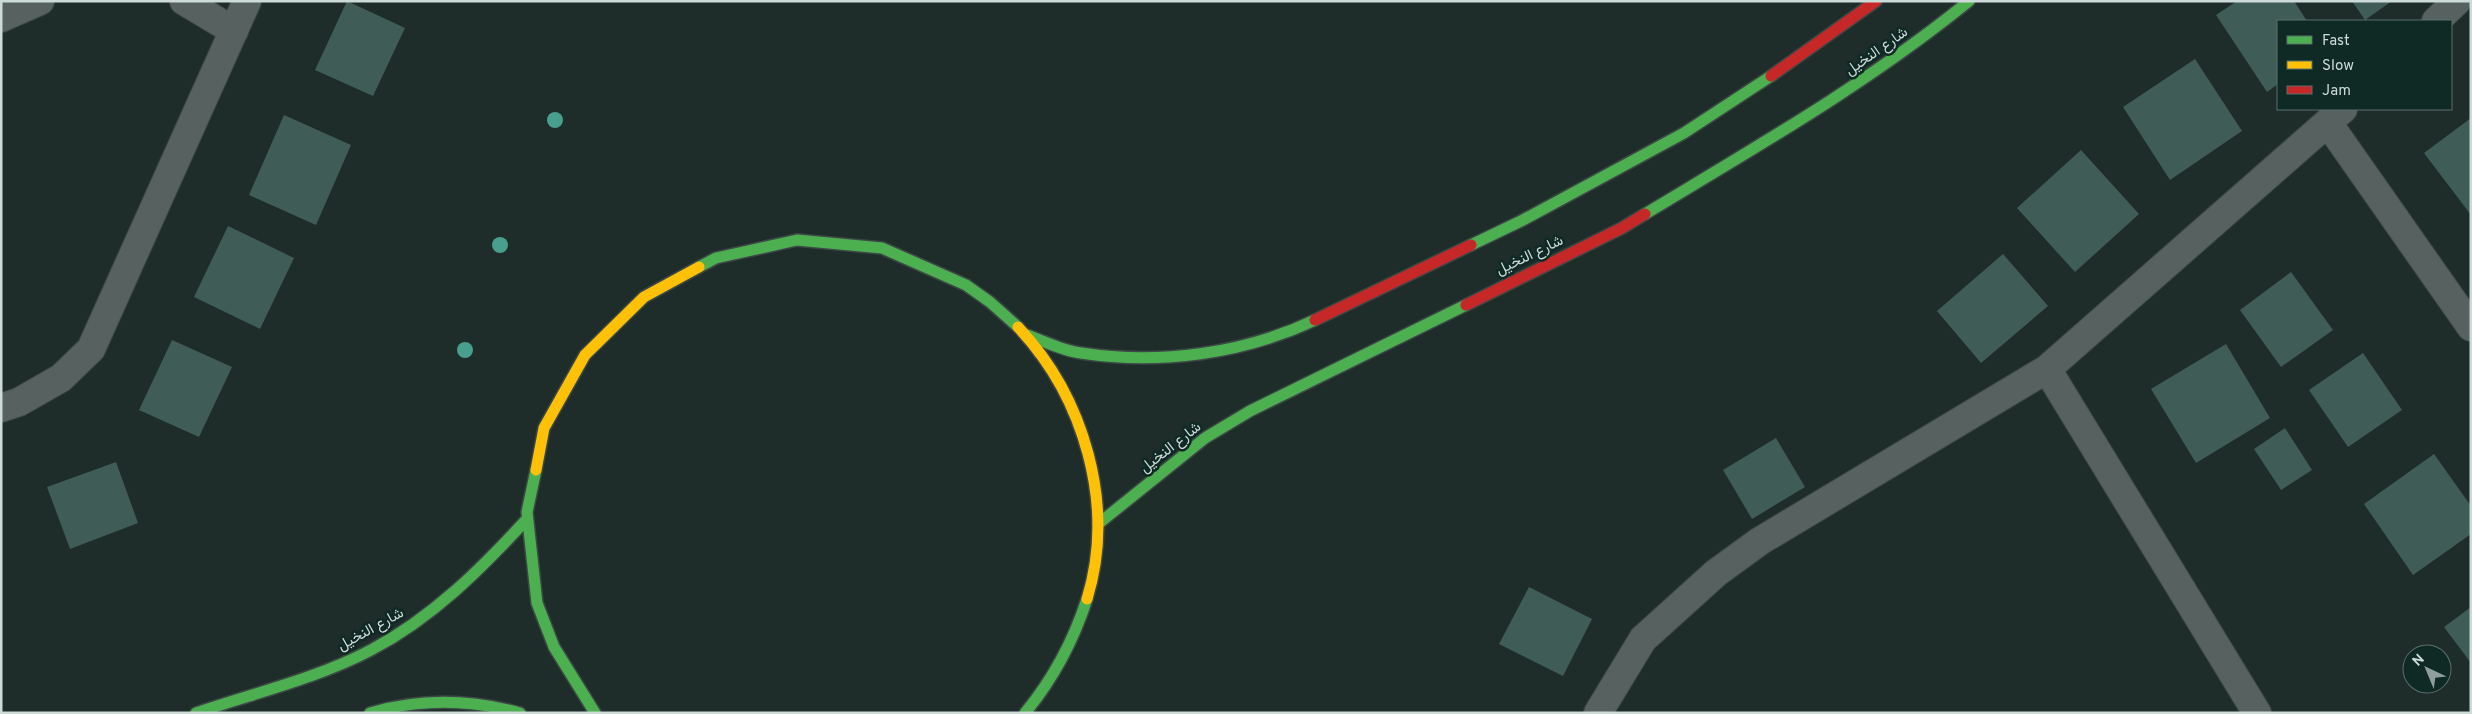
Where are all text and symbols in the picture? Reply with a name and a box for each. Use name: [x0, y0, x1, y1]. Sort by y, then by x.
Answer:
legend: [2277, 20, 2452, 110]
street label: شارع النخيل: [1842, 23, 1912, 81]
text: Fast: [2322, 32, 2350, 51]
text: Slow: [2322, 57, 2354, 76]
text: Jam: [2322, 82, 2351, 101]
street label: شارع النخيل: [1493, 231, 1567, 280]
street label: شارع النخيل: [1136, 418, 1206, 478]
street label: شارع النخيل: [335, 604, 408, 656]
north arrow: [2402, 644, 2452, 694]
text: N: [2409, 651, 2429, 670]

